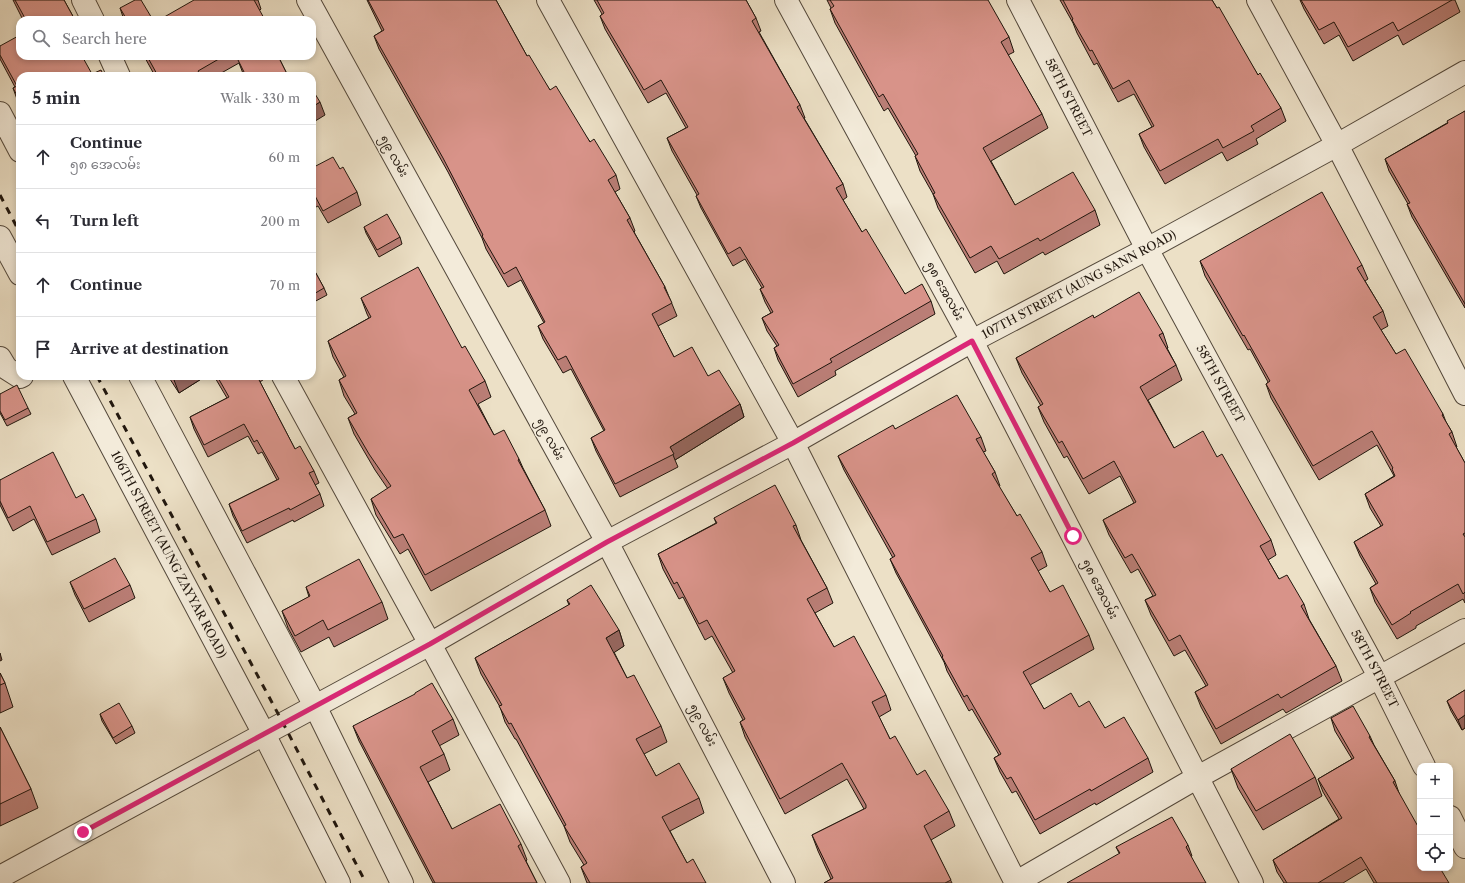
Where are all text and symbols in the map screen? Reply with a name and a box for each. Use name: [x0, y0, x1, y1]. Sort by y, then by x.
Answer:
search box: [16, 16, 316, 60]
icon: search: [30, 27, 52, 49]
text: Search here: [62, 29, 147, 48]
street label: 58TH STREET: [1042, 56, 1096, 139]
text: 5 min: [32, 88, 80, 108]
text: Walk · 330 m: [220, 90, 300, 106]
street label: ၅၉ လမ်း: [374, 132, 413, 181]
text: Continue: [70, 133, 142, 152]
icon: ahead: [32, 146, 54, 168]
text: 60 m: [269, 149, 300, 165]
text: ၅၈ အေလမ်း: [70, 156, 141, 172]
icon: left: [32, 210, 54, 232]
text: Turn left: [70, 211, 139, 230]
text: 200 m: [260, 213, 300, 229]
street label: 107TH STREET (AUNG SANN ROAD): [979, 226, 1179, 342]
street label: ၅၈ အေလမ်း: [920, 258, 969, 324]
icon: ahead: [32, 274, 54, 296]
text: Continue: [70, 275, 142, 294]
text: 70 m: [270, 277, 300, 293]
icon: arrive: [32, 338, 54, 360]
text: Arrive at destination: [70, 339, 229, 358]
street label: 58TH STREET: [1193, 342, 1248, 425]
street label: ၅၉ လမ်း: [530, 415, 569, 464]
street label: 106TH STREET (AUNG ZAYYAR ROAD): [108, 448, 230, 661]
route start: [1064, 527, 1082, 545]
street label: ၅၈ အေလမ်း: [1076, 556, 1123, 623]
street label: 58TH STREET: [1348, 627, 1402, 710]
street label: ၅၉ လမ်း: [684, 701, 721, 750]
map controls: [1417, 763, 1453, 871]
button: +: [1417, 763, 1453, 799]
button: −: [1417, 799, 1453, 835]
route end: [74, 823, 92, 841]
button: locate: [1417, 835, 1453, 871]

